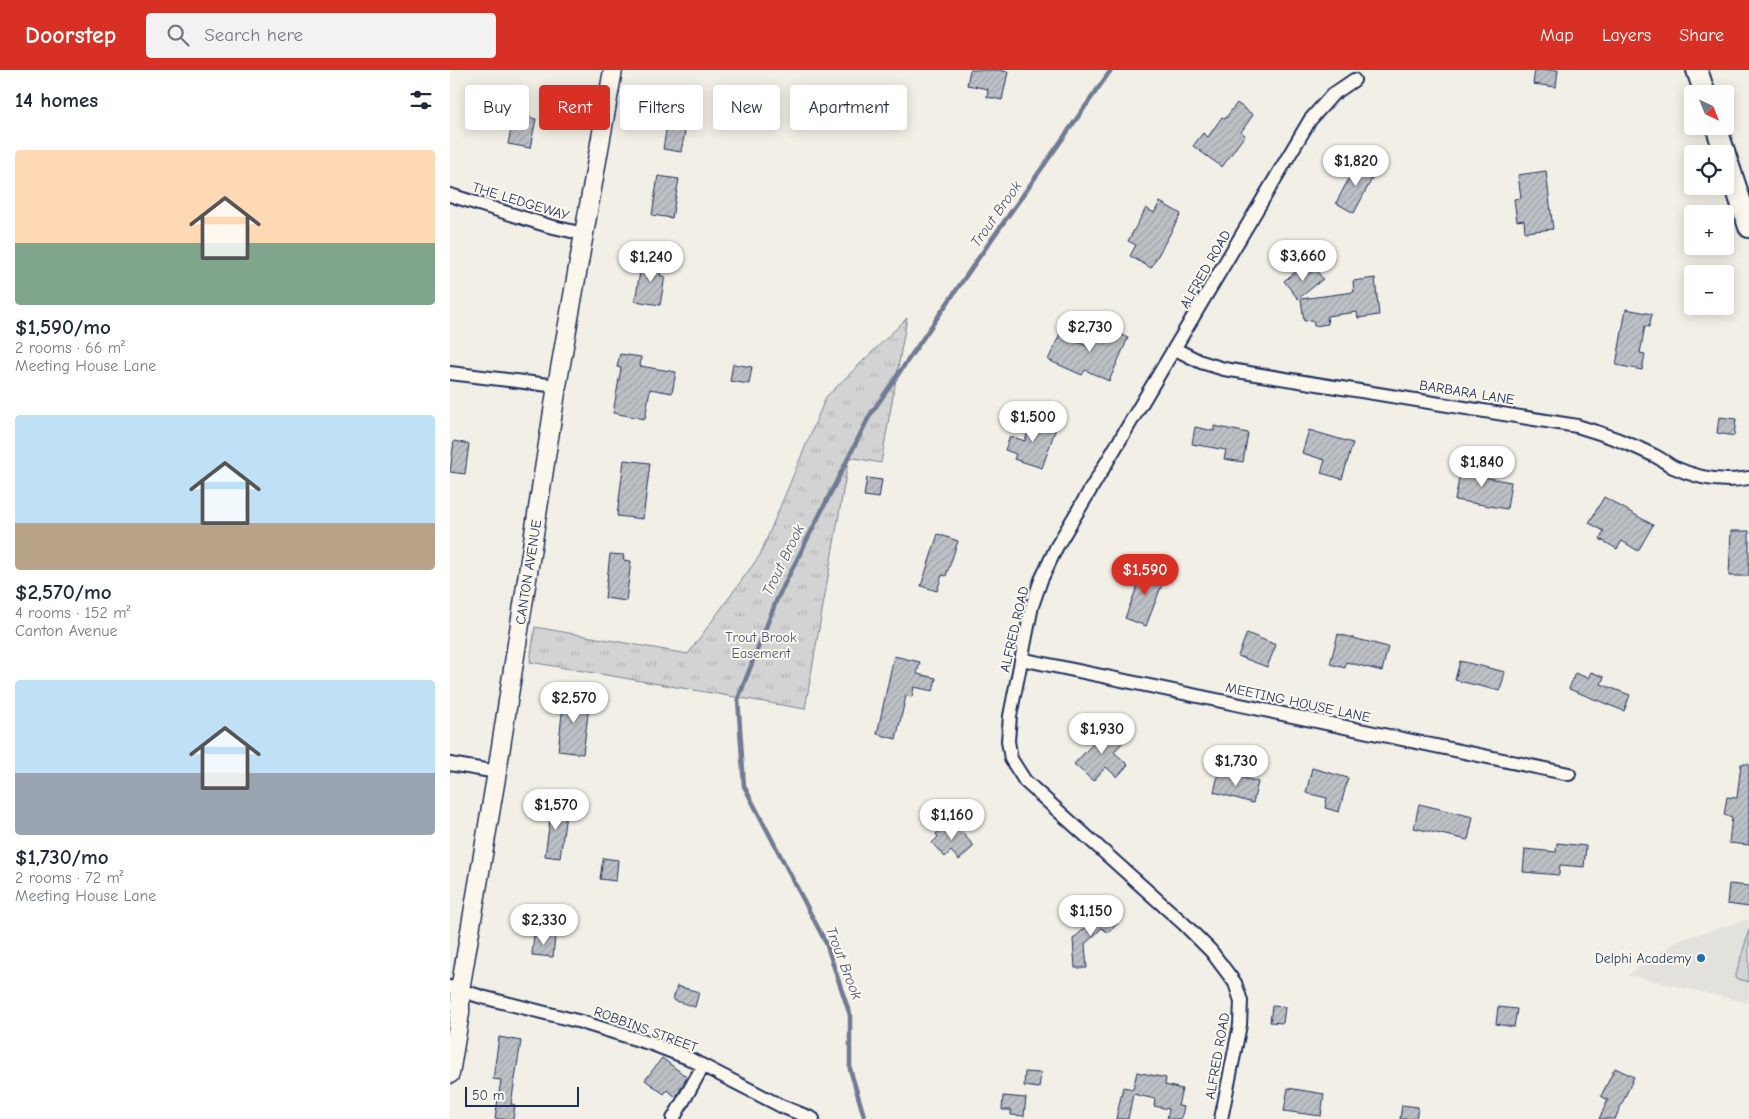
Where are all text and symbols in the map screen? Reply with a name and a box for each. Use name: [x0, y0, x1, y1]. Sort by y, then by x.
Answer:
search box: [146, 13, 496, 58]
text: Doorstep: [25, 21, 116, 49]
icon: search: [164, 21, 192, 49]
text: Search here: [204, 24, 303, 46]
text: Map: [1540, 25, 1574, 46]
text: Layers: [1602, 25, 1651, 46]
text: Share: [1679, 25, 1724, 46]
chip: Buy: [465, 85, 529, 130]
chip: Rent: [539, 85, 610, 130]
chip: Filters: [620, 85, 703, 130]
chip: New: [713, 85, 780, 130]
chip: Apartment: [790, 85, 907, 130]
north arrow: [1684, 85, 1734, 135]
map controls: [1684, 85, 1734, 315]
icon: filters: [407, 86, 435, 114]
text: 14 homes: [15, 88, 98, 112]
pin: $1,820: [1315, 144, 1397, 187]
button: locate: [1684, 145, 1734, 195]
text: $1,820: [1334, 152, 1378, 170]
water label: Trout Brook: [967, 177, 1026, 251]
street label: THE LEDGEWAY: [470, 179, 572, 224]
icon: home: [180, 183, 270, 273]
button: +: [1684, 205, 1734, 255]
street label: ALFRED ROAD: [1176, 227, 1235, 312]
pin: $1,240: [610, 240, 692, 283]
pin: $3,660: [1262, 240, 1344, 282]
text: $3,660: [1280, 247, 1326, 265]
text: $1,240: [629, 248, 673, 266]
button: −: [1684, 265, 1734, 315]
pin: $2,730: [1049, 310, 1131, 353]
text: $1,590/mo: [15, 315, 111, 339]
text: $2,730: [1068, 318, 1112, 336]
text: 2 rooms · 66 m²: [15, 339, 125, 357]
text: Meeting House Lane: [15, 357, 156, 375]
street label: BARBARA LANE: [1418, 377, 1516, 408]
pin: $1,500: [992, 400, 1074, 443]
text: $1,500: [1010, 408, 1056, 426]
pin: $1,840: [1441, 446, 1523, 488]
icon: home: [180, 448, 270, 538]
text: $1,840: [1460, 453, 1504, 471]
street label: CANTON AVENUE: [512, 518, 545, 626]
water label: Trout Brook: [758, 521, 808, 598]
pin: $1,590: [1104, 554, 1186, 596]
text: $1,590: [1123, 561, 1168, 579]
text: $2,570/mo: [15, 580, 112, 604]
street label: ALFRED ROAD: [996, 584, 1033, 674]
text: 4 rooms · 152 m²: [15, 604, 130, 622]
text: Canton Avenue: [15, 622, 117, 640]
park label: Trout Brook Easement: [725, 629, 797, 662]
street label: MEETING HOUSE LANE: [1224, 679, 1372, 726]
pin: $2,570: [533, 682, 615, 724]
text: $2,570: [551, 689, 597, 707]
pin: $1,930: [1061, 712, 1143, 755]
icon: home: [180, 713, 270, 803]
text: $1,930: [1080, 720, 1124, 738]
pin: $1,730: [1195, 744, 1277, 787]
text: $1,730: [1214, 752, 1258, 770]
pin: $1,570: [515, 788, 597, 831]
text: $1,570: [534, 796, 578, 814]
pin: $1,160: [911, 798, 993, 841]
text: $1,160: [931, 806, 973, 824]
text: $1,730/mo: [15, 845, 109, 869]
text: 2 rooms · 72 m²: [15, 869, 124, 887]
text: Meeting House Lane: [15, 887, 156, 905]
pin: $1,150: [1050, 894, 1132, 937]
text: $1,150: [1070, 902, 1112, 920]
pin: $2,330: [503, 904, 585, 946]
text: $2,330: [521, 911, 567, 929]
water label: Trout Brook: [822, 924, 866, 1003]
place label: Delphi Academy: [1595, 950, 1692, 967]
marker: Delphi Academy: [1695, 952, 1707, 964]
street label: ROBBINS STREET: [592, 1003, 701, 1056]
street label: ALFRED ROAD: [1202, 1011, 1234, 1101]
scale bar: [465, 1084, 579, 1107]
text: 50 m: [472, 1087, 504, 1104]

